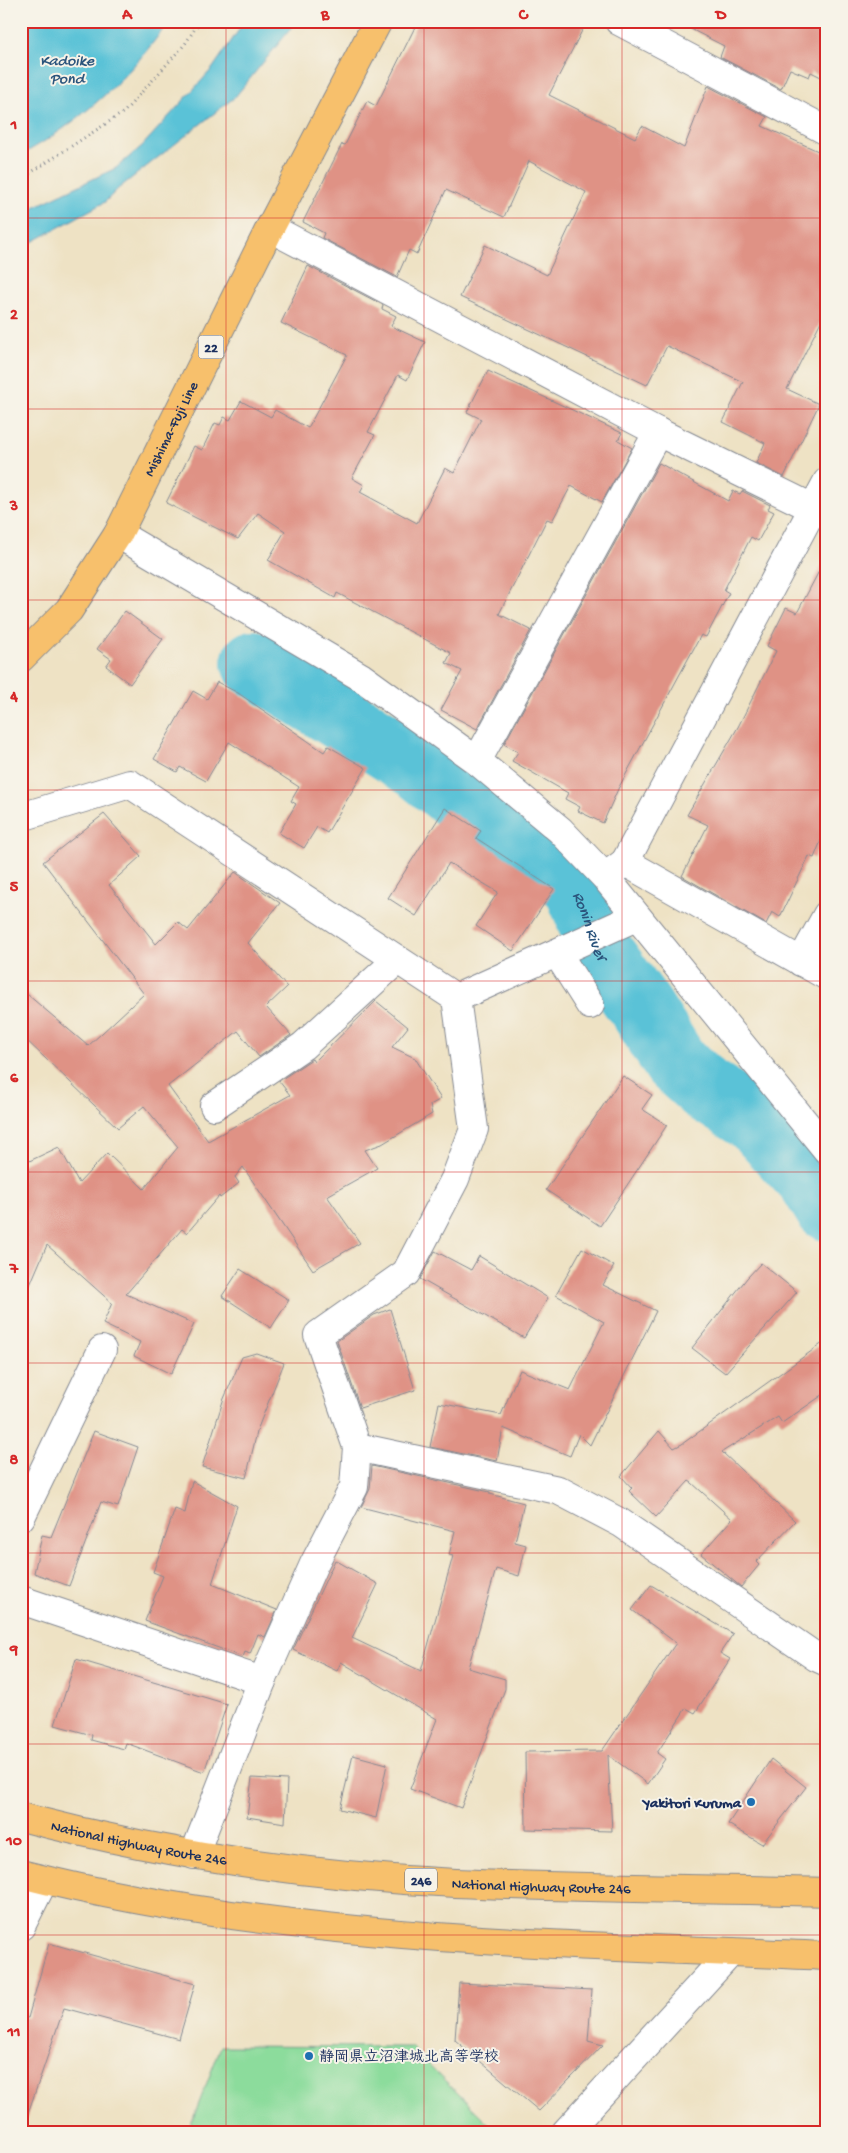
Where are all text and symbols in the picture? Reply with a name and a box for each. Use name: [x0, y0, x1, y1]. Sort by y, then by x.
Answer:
text: A: [121, 7, 133, 26]
text: B: [320, 7, 330, 26]
text: C: [518, 7, 529, 26]
text: D: [714, 7, 727, 26]
water label: Kadoike Pond: [40, 53, 95, 90]
text: 1: [10, 117, 17, 136]
text: 2: [10, 307, 18, 326]
road number: 22: [198, 336, 224, 358]
street label: Mishima-Fuji Line: [141, 379, 203, 480]
text: 3: [9, 498, 18, 517]
text: 4: [9, 689, 18, 708]
text: 5: [10, 879, 19, 898]
water label: Ronin River: [566, 890, 612, 969]
text: 6: [10, 1070, 19, 1089]
text: 7: [9, 1261, 19, 1280]
text: 8: [10, 1452, 19, 1471]
text: 9: [9, 1642, 18, 1661]
place label: Yakitori Kuruma: [641, 1795, 742, 1813]
marker: Yakitori Kuruma: [745, 1796, 757, 1808]
street label: National Highway Route 246: [49, 1818, 229, 1871]
text: 10: [5, 1833, 22, 1852]
road number: 246: [405, 1868, 437, 1892]
street label: National Highway Route 246: [451, 1876, 631, 1899]
text: 11: [7, 2024, 20, 2043]
place label: 静岡県立沼津城北高等学校: [319, 2048, 499, 2067]
marker: 静岡県立沼津城北高等学校: [303, 2050, 315, 2062]

